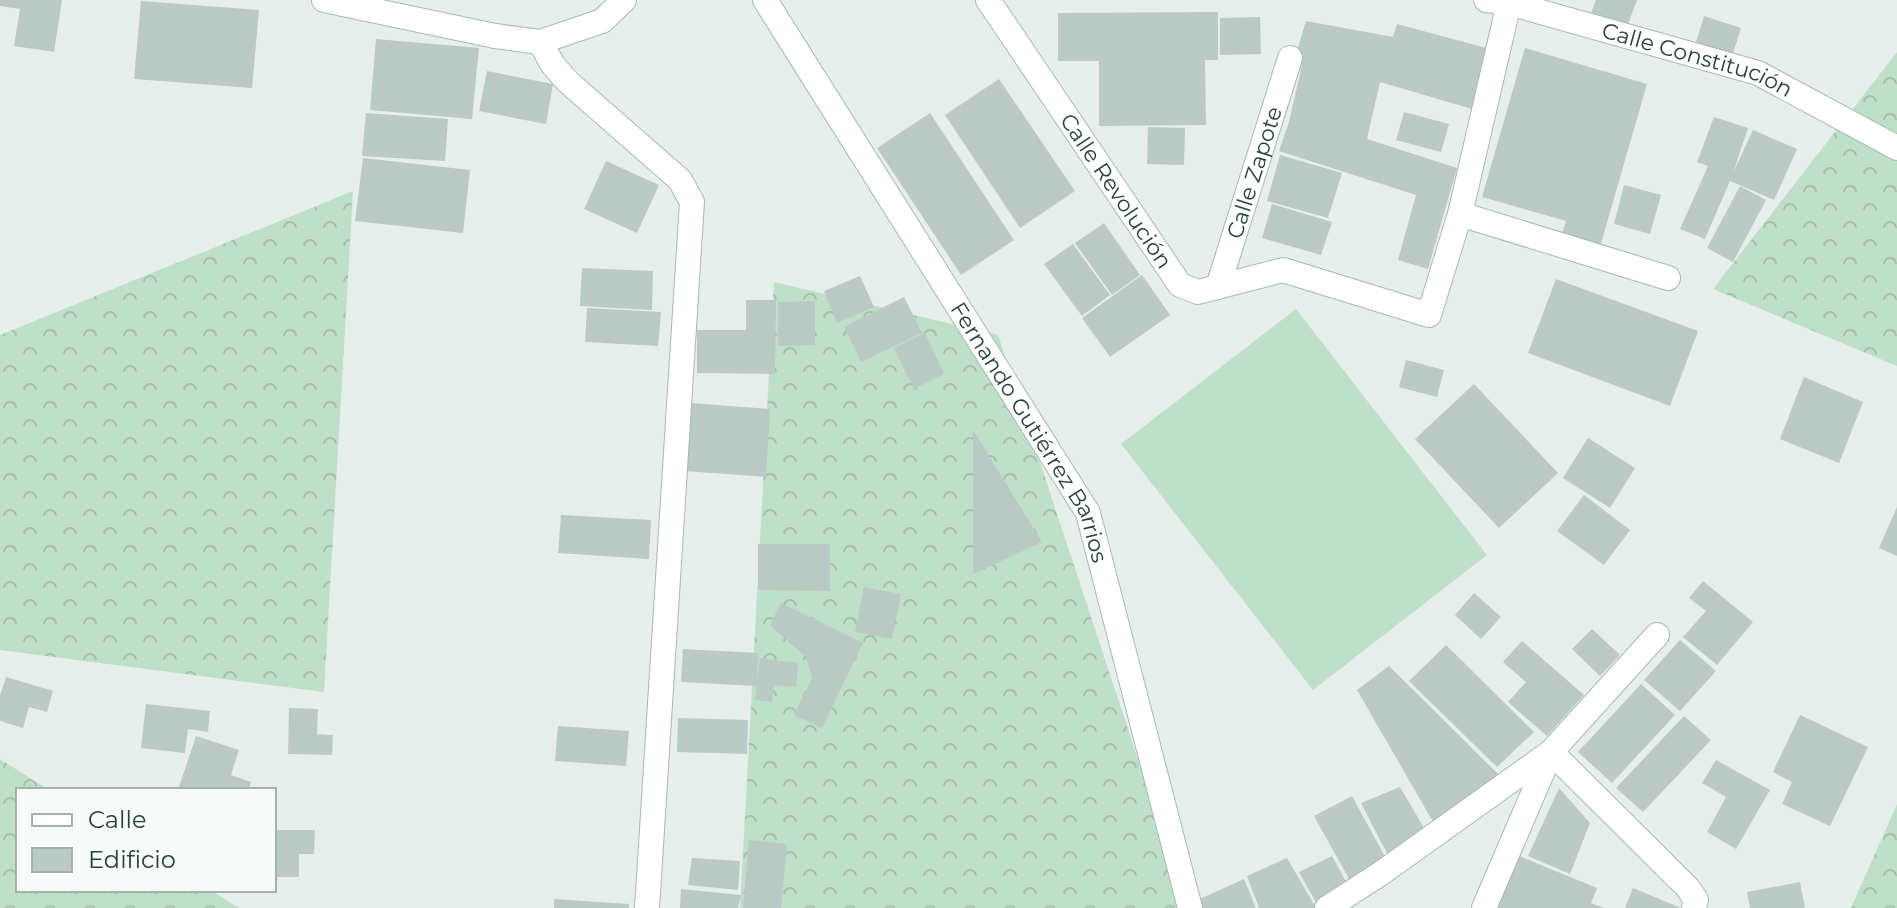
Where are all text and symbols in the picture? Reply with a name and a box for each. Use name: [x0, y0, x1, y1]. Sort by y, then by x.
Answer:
street label: Calle Constitución: [1599, 17, 1797, 103]
street label: Calle Zapote: [1221, 103, 1288, 242]
street label: Calle Revolución: [1054, 108, 1178, 274]
street label: Fernando Gutiérrez Barrios: [945, 297, 1113, 566]
legend: [16, 788, 276, 892]
text: Calle: [88, 805, 146, 834]
text: Edificio: [88, 845, 176, 874]

